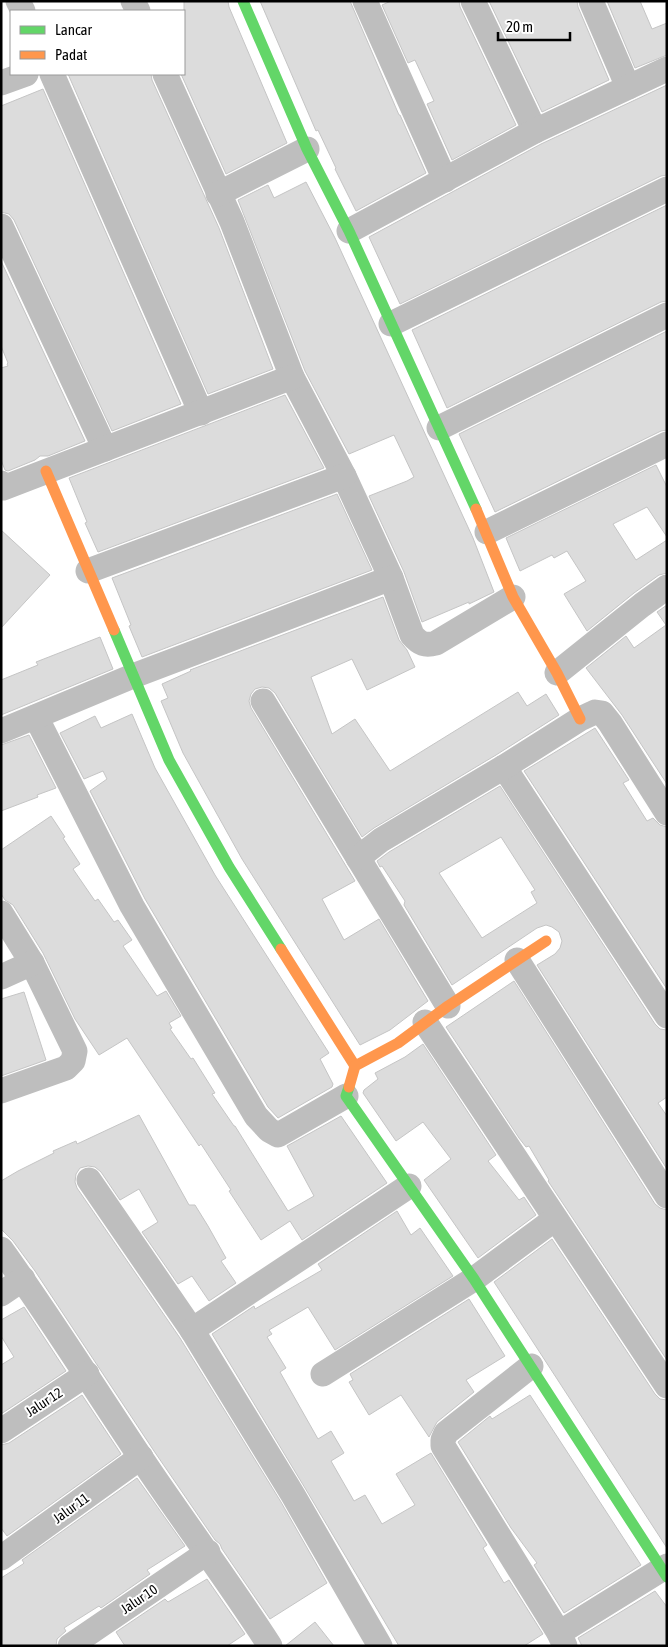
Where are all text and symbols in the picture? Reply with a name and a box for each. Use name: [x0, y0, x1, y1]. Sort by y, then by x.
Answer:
legend: [10, 10, 185, 75]
scale bar: [498, 10, 570, 42]
text: 20 m: [506, 18, 533, 35]
text: Lancar: [55, 21, 93, 38]
text: Padat: [55, 46, 87, 63]
street label: Jalur 12: [23, 1384, 65, 1420]
street label: Jalur 11: [50, 1490, 92, 1526]
street label: Jalur 10: [118, 1581, 161, 1617]

